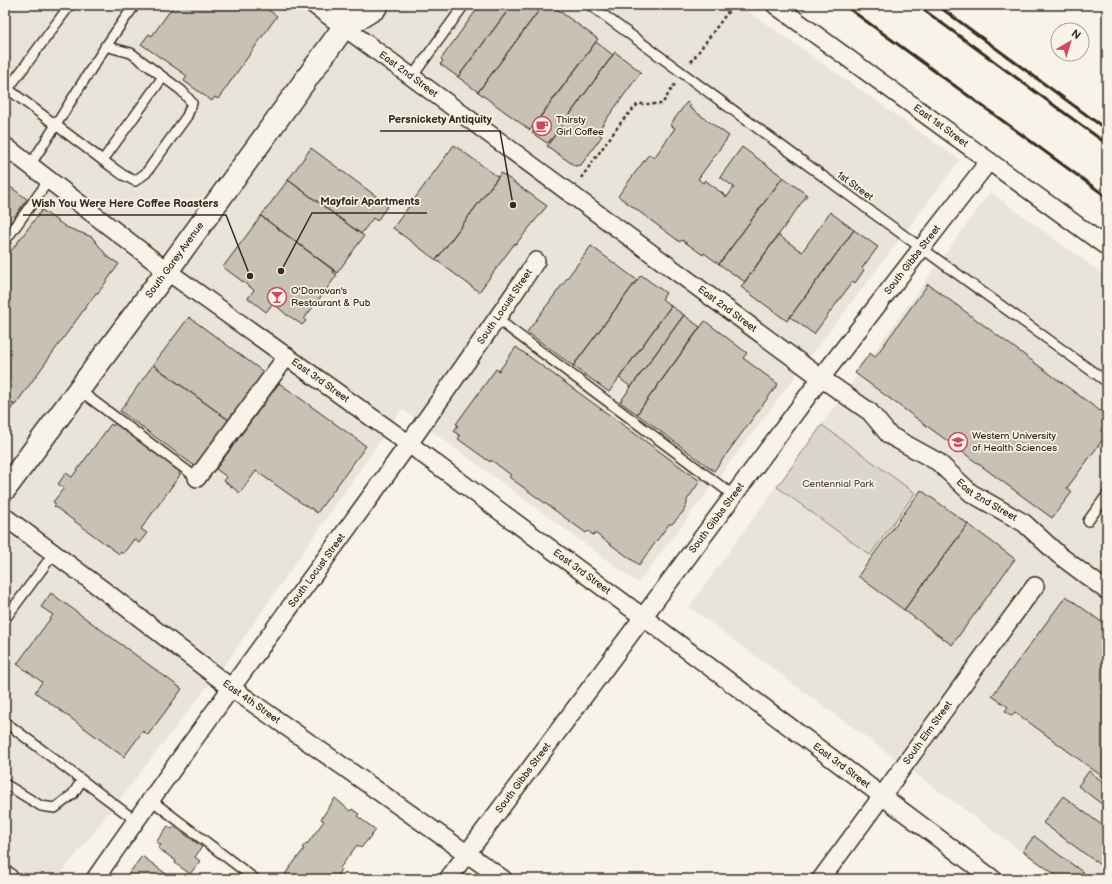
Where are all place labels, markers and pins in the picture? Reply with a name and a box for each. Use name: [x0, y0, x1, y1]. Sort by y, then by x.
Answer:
callout: Persnickety Antiquity: [380, 108, 500, 131]
place label: Thirsty Girl Coffee: [556, 114, 604, 138]
cafe icon: Thirsty Girl Coffee: [531, 115, 553, 137]
callout: Mayfair Apartments: [312, 190, 427, 213]
callout: Wish You Were Here Coffee Roasters: [23, 192, 226, 215]
place label: O'Donovan's Restaurant & Pub: [291, 285, 371, 309]
bar icon: O'Donovan's Restaurant & Pub: [266, 286, 288, 308]
place label: Western University of Health Sciences: [972, 430, 1057, 454]
school or university icon: Western University of Health Sciences: [947, 431, 969, 453]

